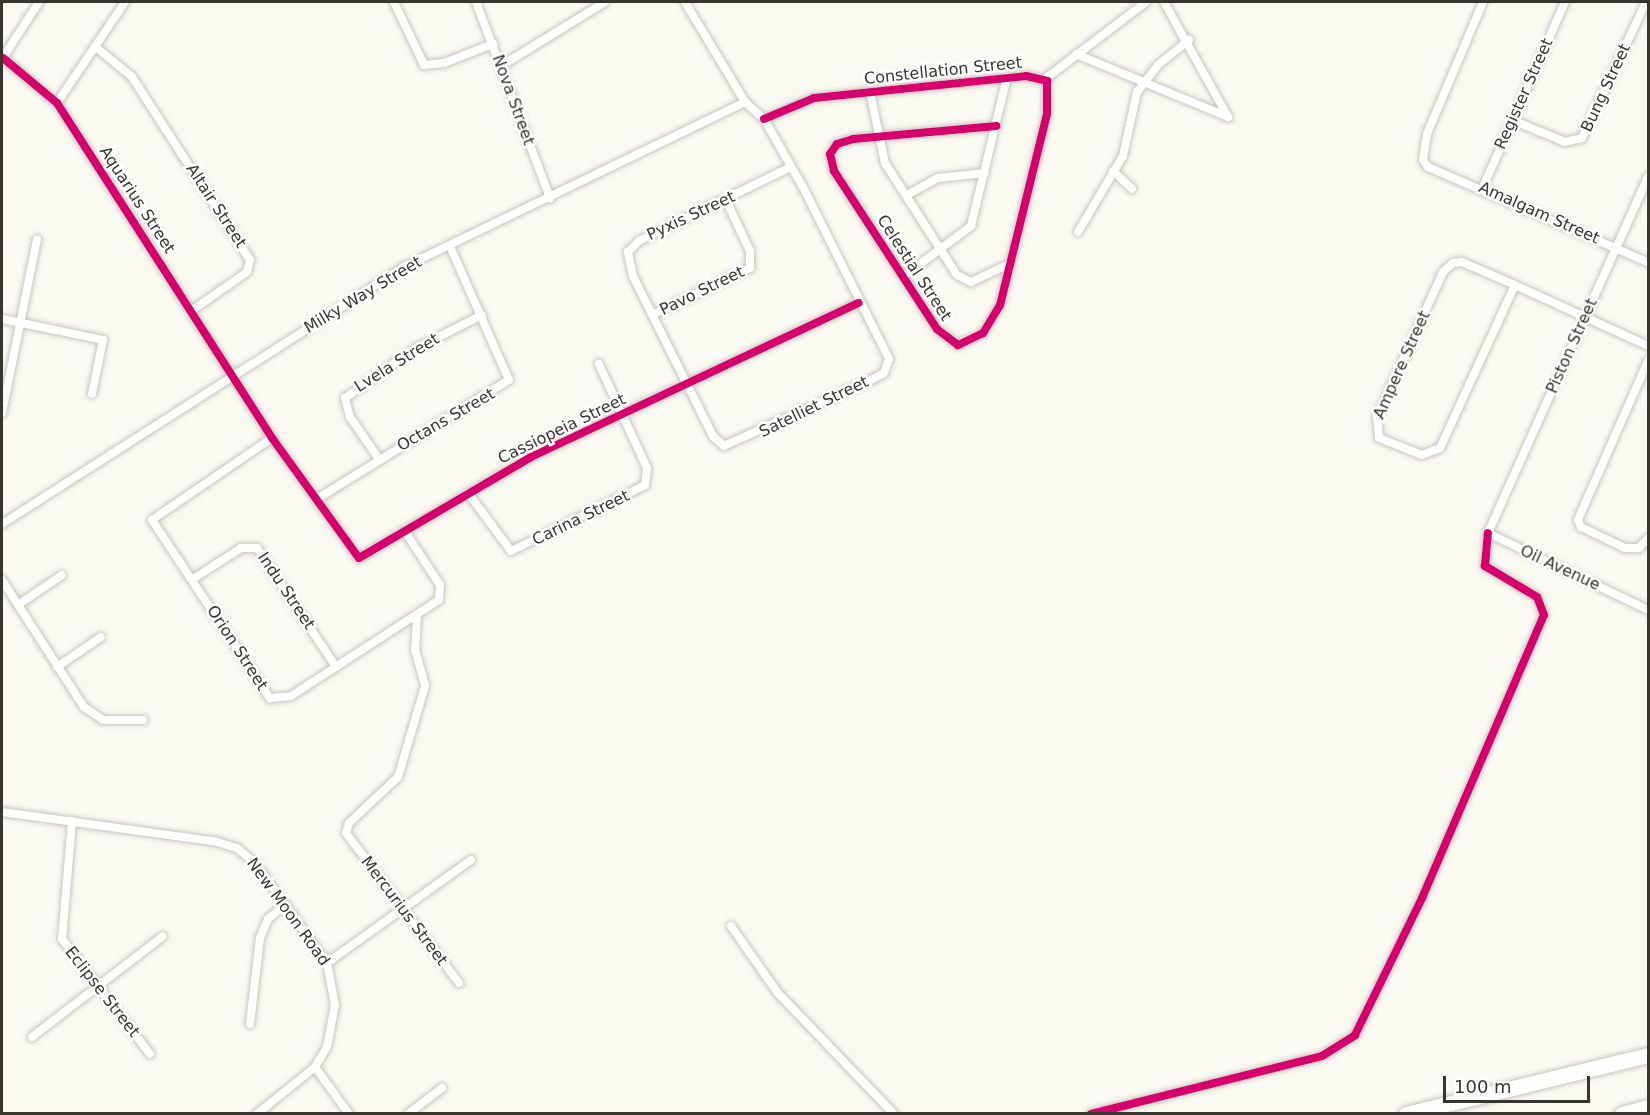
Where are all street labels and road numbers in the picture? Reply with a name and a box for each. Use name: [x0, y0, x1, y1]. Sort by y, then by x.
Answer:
street label: Register Street: [1491, 35, 1557, 153]
street label: Bung Street: [1577, 41, 1635, 135]
street label: Nova Street: [488, 52, 538, 148]
street label: Constellation Street: [863, 53, 1023, 89]
street label: Aquarius Street: [95, 143, 179, 257]
street label: Altair Street: [182, 160, 250, 252]
street label: Amalgam Street: [1476, 178, 1602, 248]
street label: Pyxis Street: [644, 187, 738, 245]
street label: Celestial Street: [873, 211, 955, 325]
street label: Milky Way Street: [301, 252, 425, 338]
street label: Pavo Street: [657, 262, 747, 320]
street label: Piston Street: [1542, 296, 1602, 396]
street label: Ampere Street: [1370, 308, 1434, 422]
street label: Lvela Street: [351, 329, 443, 397]
street label: Satelliet Street: [756, 372, 872, 442]
street label: Octans Street: [394, 384, 498, 456]
street label: Cassiopeia Street: [495, 390, 629, 468]
street label: Carina Street: [529, 486, 633, 550]
street label: Oil Avenue: [1517, 541, 1603, 595]
street label: Indu Street: [253, 549, 319, 633]
street label: Orion Street: [202, 602, 272, 694]
street label: Mercurius Street: [357, 853, 451, 969]
street label: New Moon Road: [242, 854, 334, 970]
street label: Eclipse Street: [61, 943, 143, 1041]

